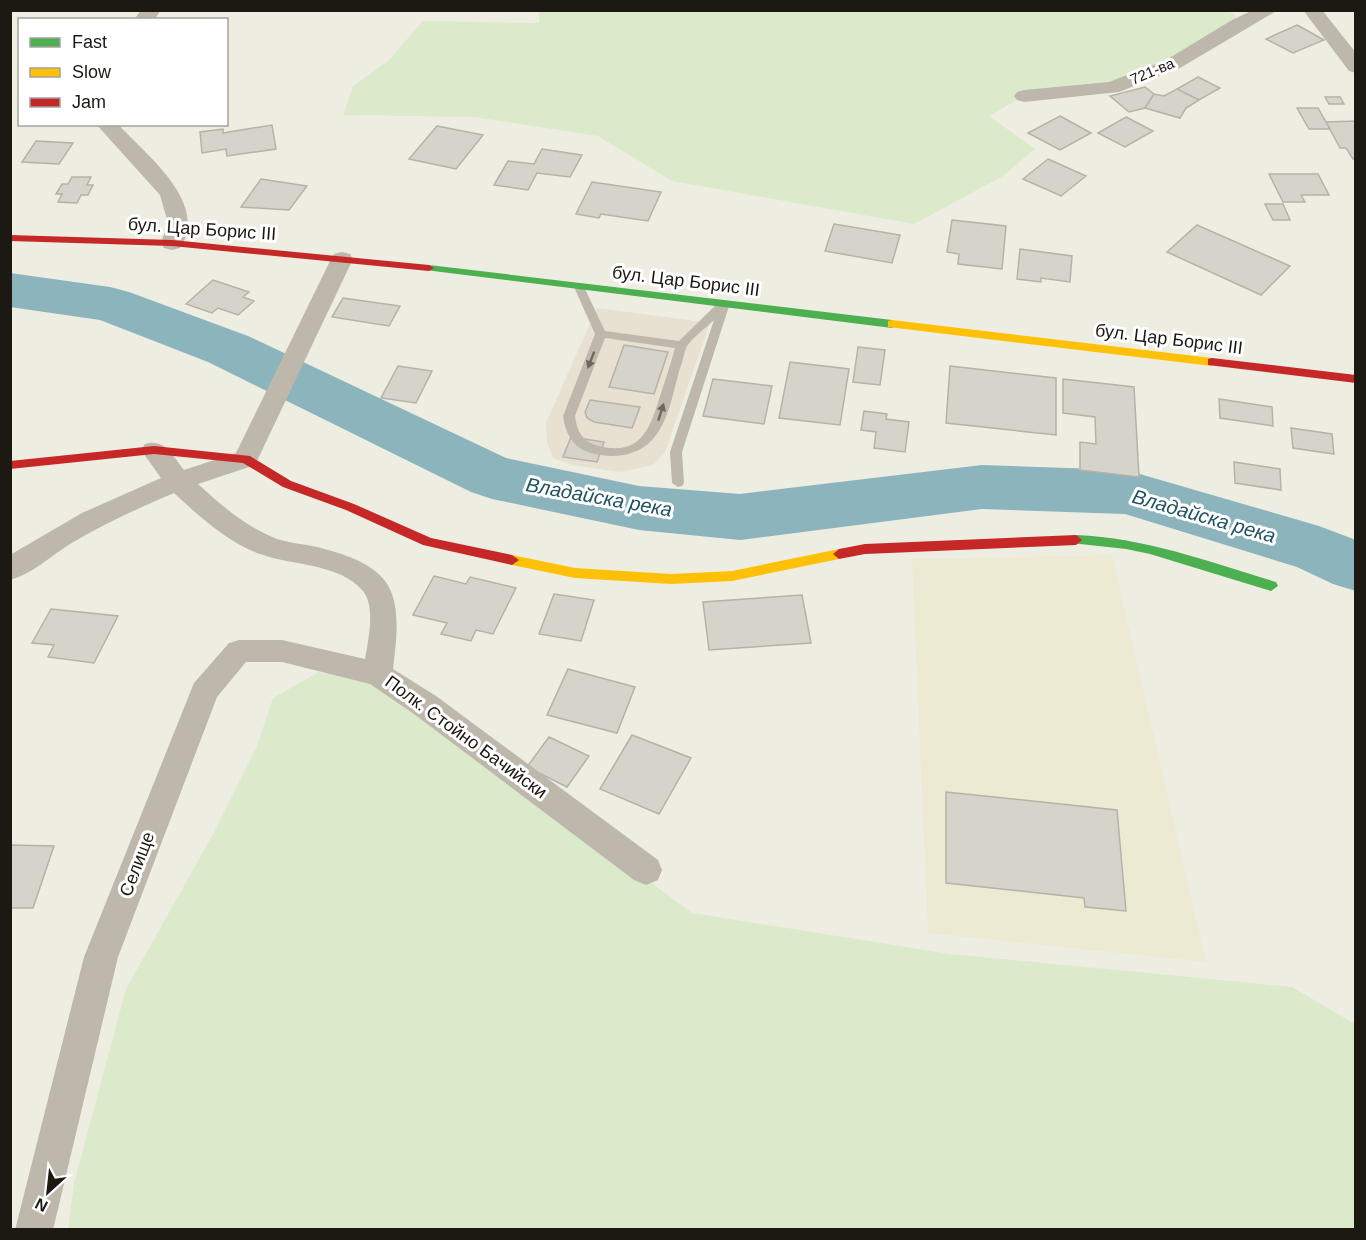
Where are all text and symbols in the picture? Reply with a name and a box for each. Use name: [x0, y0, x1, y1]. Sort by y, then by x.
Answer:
legend: [18, 18, 228, 126]
text: Fast: [72, 32, 107, 52]
street label: 721-ва: [1127, 54, 1177, 88]
text: Slow: [72, 62, 112, 82]
text: Jam: [72, 92, 106, 112]
street label: бул. Цар Борис III: [127, 214, 277, 244]
street label: бул. Цар Борис III: [611, 262, 761, 300]
street label: бул. Цар Борис III: [1094, 320, 1244, 358]
one-way arrow: [586, 351, 596, 369]
one-way arrow: [657, 403, 666, 421]
water label: Владайска река: [524, 473, 674, 521]
water label: Владайска река: [1130, 485, 1278, 547]
street label: Полк. Стойно Бачийски: [381, 672, 551, 802]
street label: Селище: [116, 829, 158, 899]
north arrow: [18, 1162, 78, 1222]
text: N: [32, 1195, 50, 1215]

